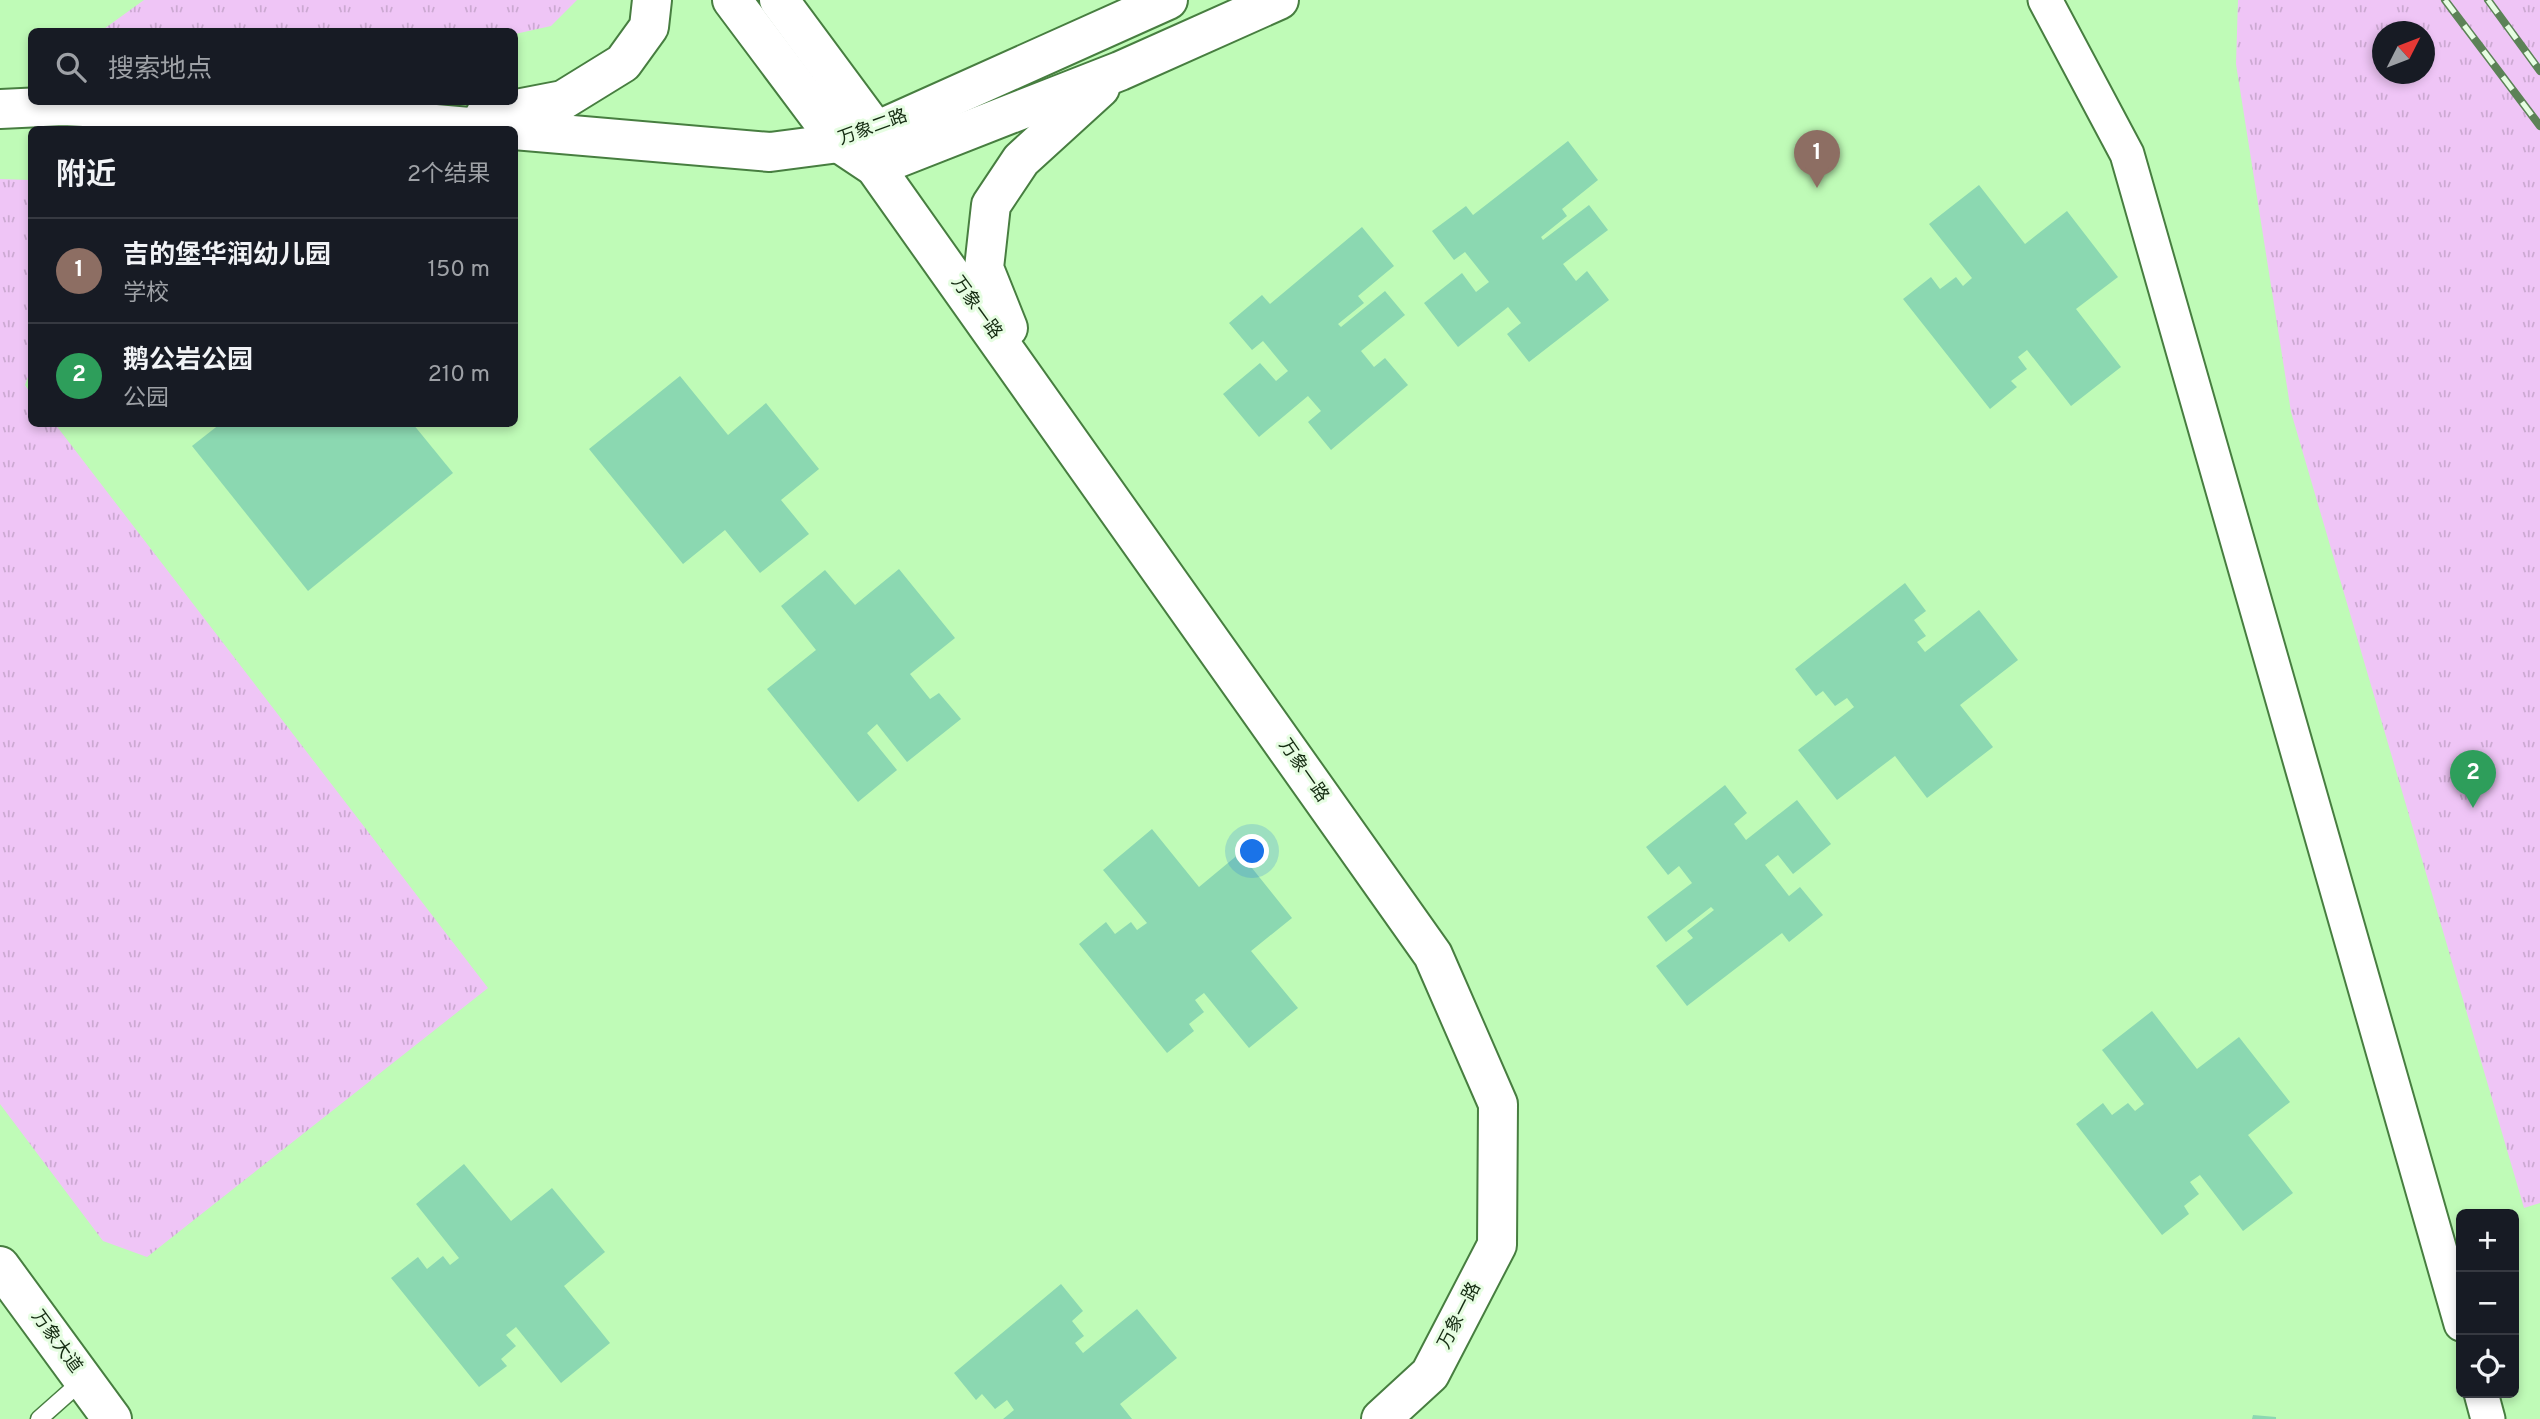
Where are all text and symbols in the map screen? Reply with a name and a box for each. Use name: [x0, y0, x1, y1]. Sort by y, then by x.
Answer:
north arrow: [2372, 21, 2435, 84]
search box: [28, 28, 518, 105]
icon: search: [52, 48, 90, 86]
text: 搜索地点: [108, 54, 212, 87]
street label: 万象二路: [835, 105, 911, 151]
pin: 1: [1794, 130, 1840, 188]
text: 附近: [56, 158, 116, 195]
text: 2个结果: [407, 161, 490, 190]
text: 吉的堡华润幼儿园: [123, 240, 331, 273]
text: 1: [74, 256, 84, 285]
text: 150 m: [428, 256, 490, 285]
street label: 万象一路: [946, 272, 1006, 344]
text: 学校: [123, 280, 169, 309]
text: 鹅公岩公园: [123, 345, 253, 378]
text: 2: [72, 361, 86, 390]
text: 210 m: [428, 361, 490, 390]
text: 公园: [123, 385, 169, 414]
street label: 万象一路: [1273, 735, 1333, 807]
pin: 2: [2450, 750, 2496, 808]
your location: [1235, 834, 1269, 868]
map controls: [2456, 1209, 2519, 1398]
button: +: [2456, 1209, 2519, 1272]
button: −: [2456, 1272, 2519, 1335]
street label: 万象一路: [1433, 1279, 1487, 1353]
street label: 万象大道: [26, 1306, 86, 1378]
button: locate: [2456, 1335, 2519, 1398]

